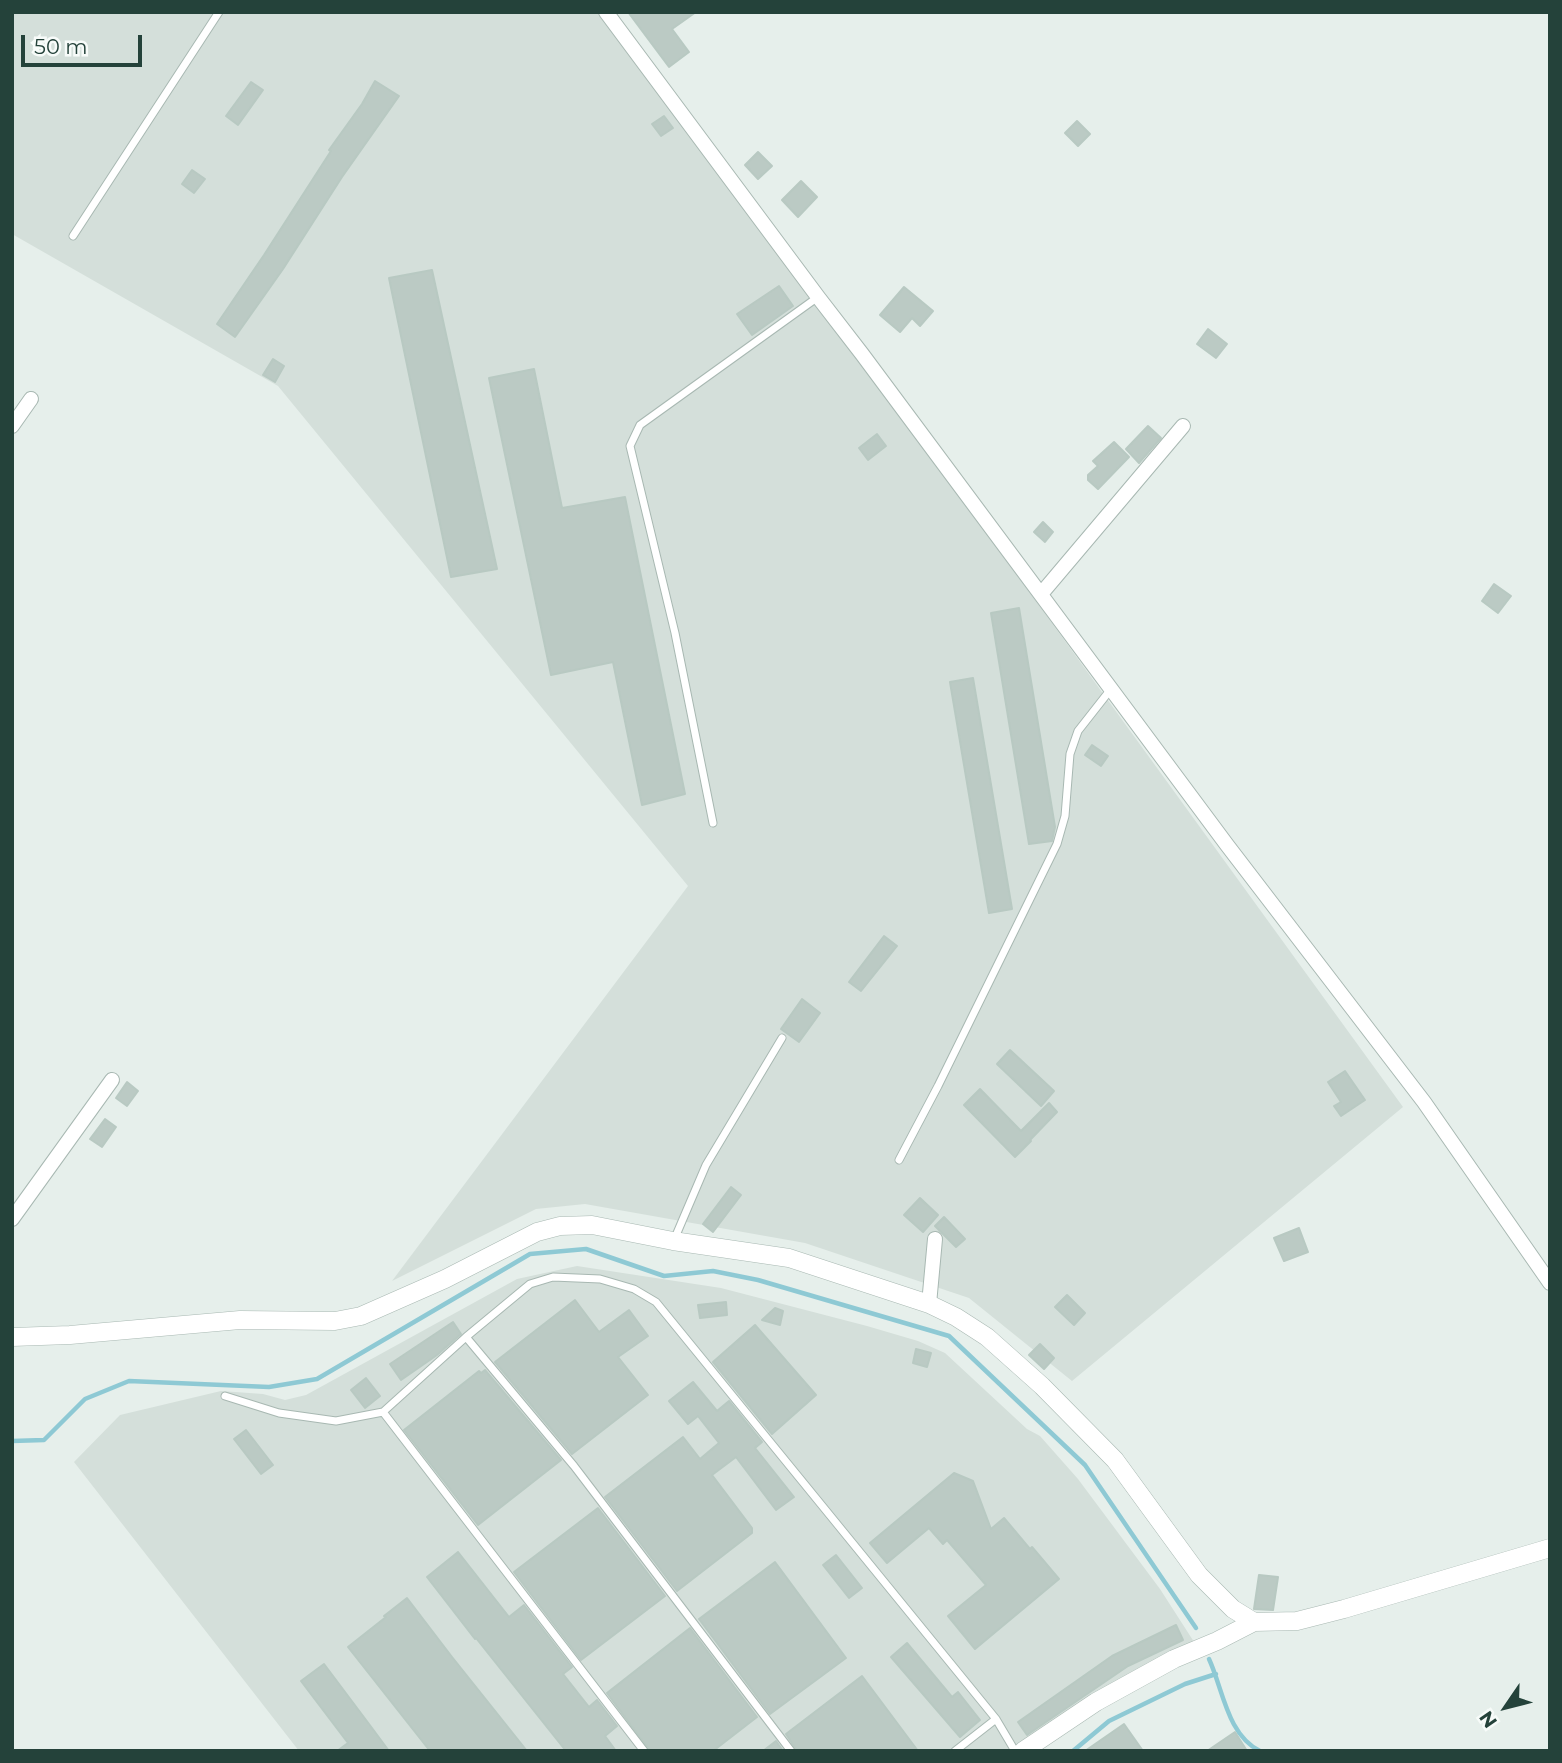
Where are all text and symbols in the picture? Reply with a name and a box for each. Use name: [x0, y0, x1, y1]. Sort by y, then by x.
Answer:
scale bar: [24, 21, 145, 65]
text: 50 m: [34, 34, 88, 59]
north arrow: [1471, 1672, 1541, 1742]
text: N: [1475, 1706, 1502, 1732]

